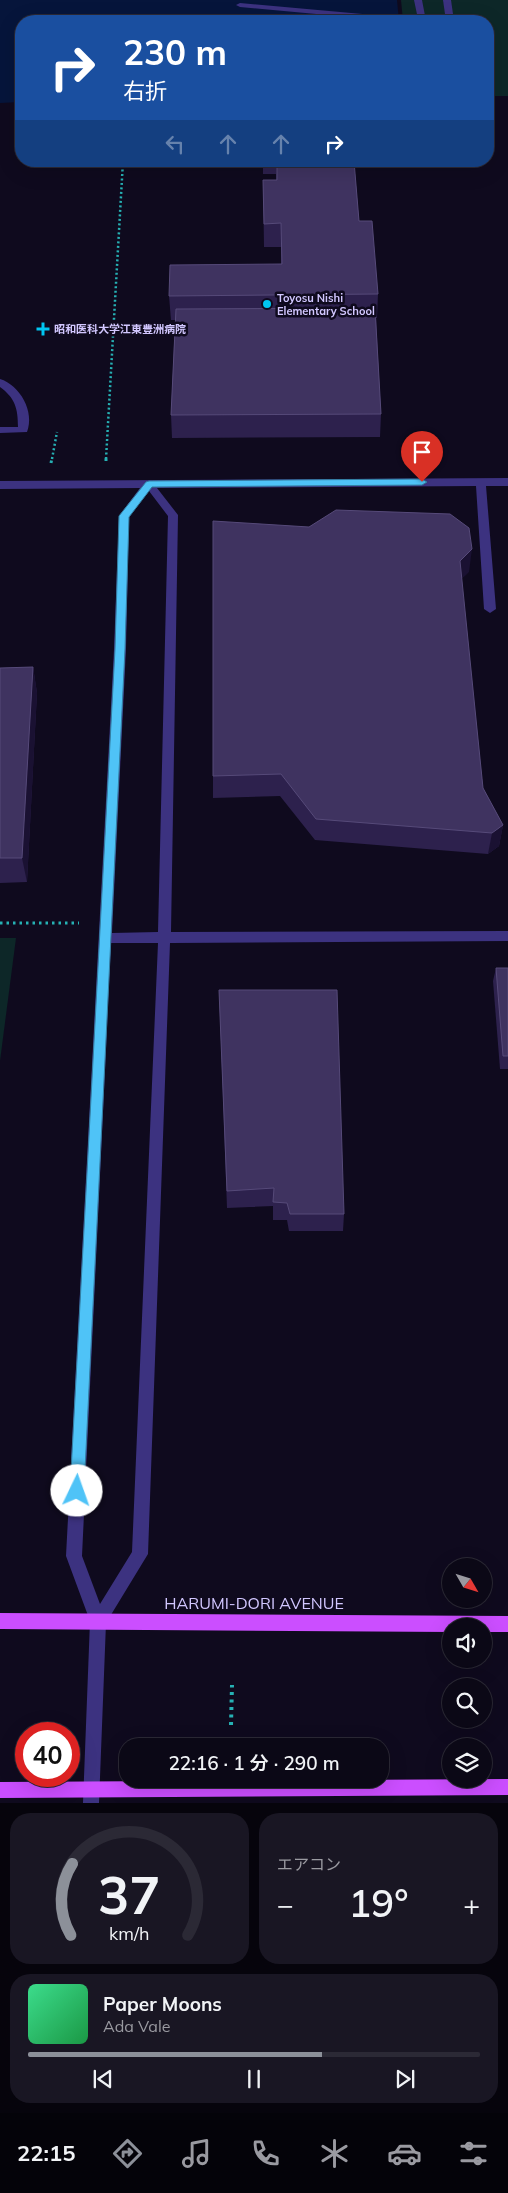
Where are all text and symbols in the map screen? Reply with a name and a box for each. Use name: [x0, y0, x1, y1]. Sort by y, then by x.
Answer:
text: 230 m: [123, 30, 227, 74]
icon: right: [40, 35, 105, 100]
text: 右折: [123, 77, 167, 105]
icon: left: [161, 130, 189, 158]
icon: ahead: [214, 130, 242, 158]
icon: ahead: [267, 130, 295, 158]
icon: right: [320, 130, 348, 158]
place label: Toyosu Nishi Elementary School: [277, 291, 375, 318]
marker: Toyosu Nishi Elementary School: [261, 298, 273, 310]
marker: 昭和医科大学江東豊洲病院: [36, 322, 50, 336]
place label: 昭和医科大学江東豊洲病院: [54, 322, 186, 336]
pin: [401, 431, 443, 482]
icon: arrive: [408, 438, 436, 466]
position arrow: [50, 1464, 102, 1516]
north arrow: [442, 1558, 492, 1608]
map controls: [442, 1558, 492, 1788]
street label: HARUMI-DORI AVENUE: [164, 1593, 344, 1613]
button: sound: [442, 1618, 492, 1668]
button: search: [442, 1678, 492, 1728]
speed limit sign: 40: [15, 1722, 80, 1787]
button: layers: [442, 1738, 492, 1788]
text: 22:16 · 1 分 · 290 m: [168, 1751, 340, 1775]
text: エアコン: [277, 1854, 341, 1874]
text: 37: [98, 1862, 161, 1927]
text: 19°: [349, 1879, 408, 1927]
text: −: [277, 1887, 294, 1922]
text: +: [463, 1887, 480, 1922]
text: km/h: [109, 1922, 150, 1944]
text: Paper Moons: [103, 1992, 222, 2016]
text: Ada Vale: [103, 2016, 170, 2036]
icon: previous: [89, 2065, 117, 2093]
icon: pause: [240, 2065, 268, 2093]
icon: next: [391, 2065, 419, 2093]
icon: directions: [110, 2136, 145, 2171]
icon: music: [179, 2136, 214, 2171]
icon: phone: [248, 2136, 283, 2171]
icon: climate: [317, 2136, 352, 2171]
icon: car: [387, 2136, 422, 2171]
icon: filters: [456, 2136, 491, 2171]
text: 22:15: [17, 2139, 75, 2167]

